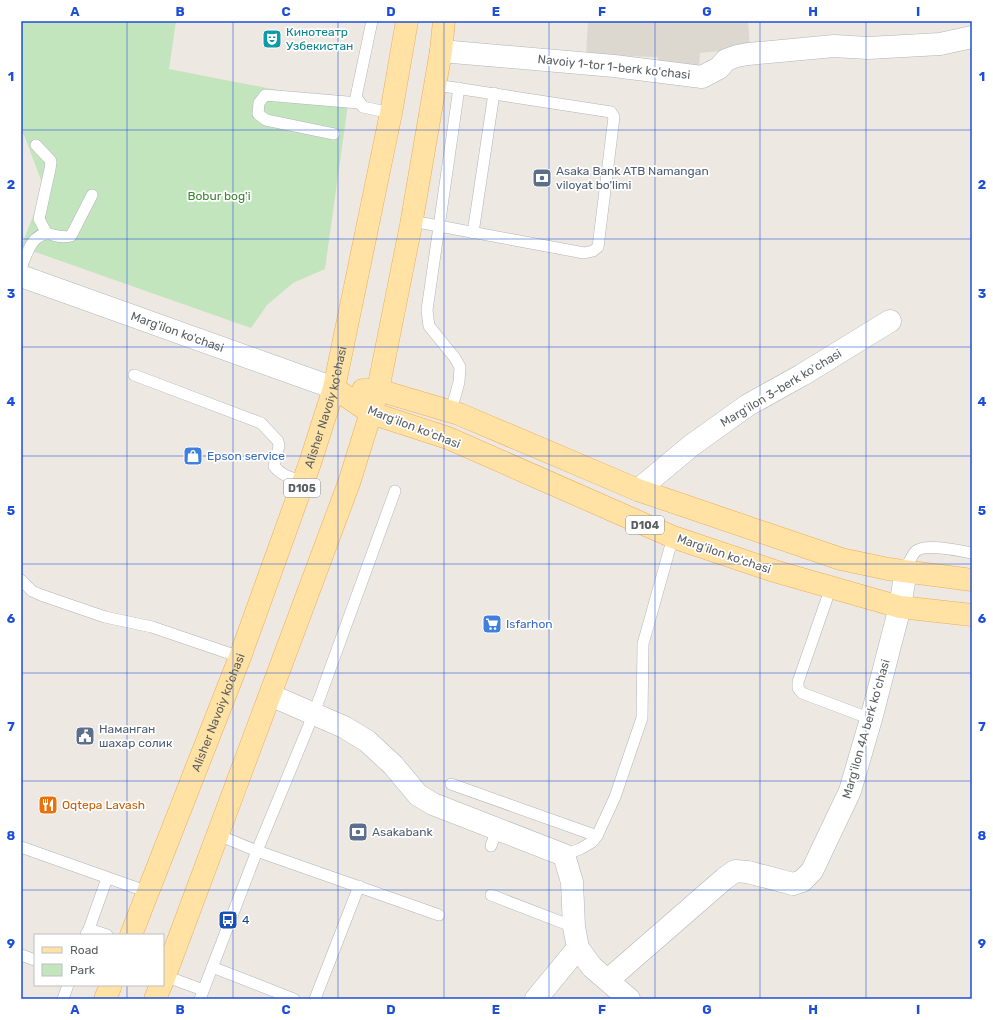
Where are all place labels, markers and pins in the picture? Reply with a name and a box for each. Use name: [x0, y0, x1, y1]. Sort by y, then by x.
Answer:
place label: Кинотеатр Узбекистан: [286, 25, 353, 53]
theatre icon: Кинотеатр Узбекистан: [261, 28, 283, 50]
place label: Asaka Bank ATB Namangan viloyat bo'limi: [556, 164, 709, 192]
bank icon: Asaka Bank ATB Namangan viloyat bo'limi: [531, 167, 553, 189]
shop icon: Epson service: [182, 445, 204, 467]
place label: Epson service: [207, 449, 285, 463]
supermarket icon: Isfarhon: [481, 613, 503, 635]
place label: Isfarhon: [506, 617, 553, 631]
place label: Наманган шахар солик: [99, 722, 173, 750]
public building icon: Наманган шахар солик: [74, 725, 96, 747]
restaurant icon: Oqtepa Lavash: [37, 794, 59, 816]
place label: Oqtepa Lavash: [62, 798, 145, 812]
bank icon: Asakabank: [347, 821, 369, 843]
place label: Asakabank: [372, 825, 434, 839]
bus stop icon: 4: [217, 909, 239, 931]
place label: 4: [242, 913, 250, 927]

